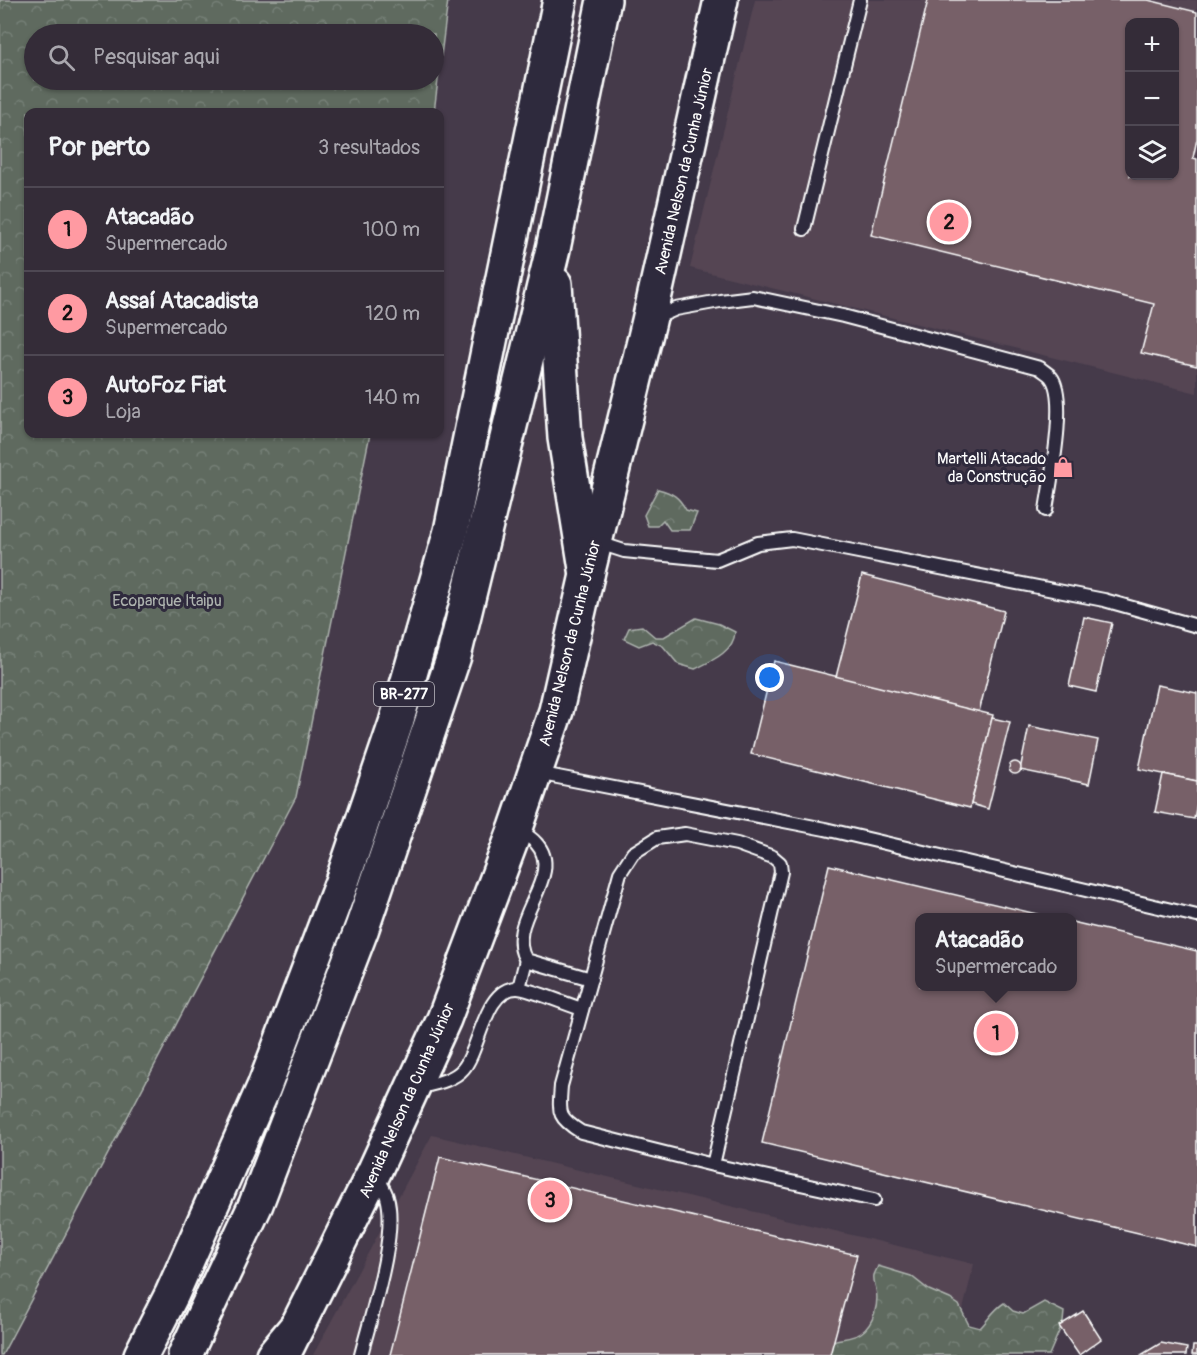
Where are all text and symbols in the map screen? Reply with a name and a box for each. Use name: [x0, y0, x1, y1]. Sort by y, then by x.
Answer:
map controls: [1125, 18, 1179, 180]
button: +: [1125, 18, 1179, 72]
search box: [24, 24, 444, 90]
icon: search: [45, 41, 78, 74]
text: Pesquisar aqui: [93, 43, 219, 71]
street label: Avenida Nelson da Cunha Júnior: [650, 66, 718, 277]
button: −: [1125, 72, 1179, 126]
button: layers: [1125, 126, 1179, 180]
text: Por perto: [48, 131, 150, 163]
text: 3 resultados: [318, 135, 420, 160]
pin: 2: [930, 200, 968, 244]
text: Atacadão: [105, 203, 194, 231]
text: 1: [64, 217, 71, 242]
text: 100 m: [363, 217, 420, 242]
text: Supermercado: [105, 231, 228, 256]
text: Assaí Atacadista: [105, 287, 259, 315]
text: 2: [62, 301, 73, 326]
text: 120 m: [365, 301, 420, 326]
text: Supermercado: [105, 315, 228, 340]
text: AutoFoz Fiat: [105, 371, 226, 399]
text: 3: [62, 385, 73, 410]
text: 140 m: [365, 385, 420, 410]
text: Loja: [105, 399, 141, 424]
place label: Martelli Atacado da Construção: [937, 449, 1046, 487]
shop icon: Martelli Atacado da Construção: [1051, 455, 1075, 479]
street label: Avenida Nelson da Cunha Júnior: [535, 538, 605, 748]
park label: Ecoparque Itaipu: [112, 591, 222, 611]
your location: [755, 663, 784, 692]
road number: BR-277: [374, 682, 434, 706]
popup: [915, 913, 1077, 991]
text: Atacadão: [935, 926, 1023, 954]
text: Supermercado: [935, 954, 1057, 979]
street label: Avenida Nelson da Cunha Júnior: [355, 999, 459, 1201]
pin: 1: [976, 1010, 1016, 1056]
pin: 3: [530, 1178, 570, 1222]

